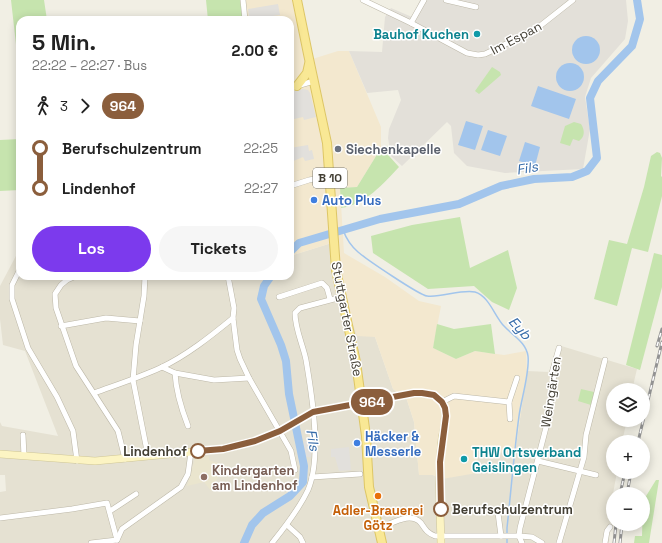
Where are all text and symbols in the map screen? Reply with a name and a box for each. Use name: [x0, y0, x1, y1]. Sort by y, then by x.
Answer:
street label: Im Espan: [487, 17, 545, 59]
place label: Bauhof Kuchen: [373, 26, 469, 43]
text: 5 Min.: [32, 28, 96, 56]
marker: Bauhof Kuchen: [472, 29, 482, 39]
text: 2.00 €: [231, 41, 278, 60]
text: 22:22 – 22:27 · Bus: [32, 57, 147, 74]
icon: walk: [32, 95, 54, 117]
icon: forward: [74, 95, 96, 117]
text: 964: [110, 97, 136, 115]
text: 3: [60, 98, 68, 115]
text: Berufschulzentrum: [62, 139, 201, 158]
text: 22:25: [243, 140, 278, 157]
place label: Siechenkapelle: [346, 141, 441, 158]
marker: Siechenkapelle: [333, 144, 343, 154]
water label: Fils: [515, 157, 540, 179]
road number: B 10: [313, 168, 347, 188]
text: Lindenhof: [62, 179, 136, 198]
text: 22:27: [244, 180, 278, 197]
place label: Auto Plus: [322, 192, 382, 209]
marker: Auto Plus: [309, 195, 319, 205]
button: Los: [32, 226, 151, 272]
button: Tickets: [159, 226, 278, 272]
street label: Stuttgarter Straße: [328, 260, 366, 378]
water label: Eyb: [505, 313, 536, 344]
street label: Weingärten: [537, 355, 565, 429]
map controls: [606, 383, 650, 531]
button: layers: [606, 383, 650, 427]
line badge: 964: [349, 389, 395, 415]
text: 964: [359, 393, 385, 411]
water label: Fils: [302, 428, 324, 453]
place label: Häcker & Messerle: [365, 428, 421, 460]
button: +: [606, 435, 650, 479]
marker: Häcker & Messerle: [352, 438, 362, 448]
place label: Lindenhof: [123, 443, 187, 460]
marker: Lindenhof: [190, 443, 206, 459]
place label: THW Ortsverband Geislingen: [472, 444, 581, 476]
marker: THW Ortsverband Geislingen: [459, 454, 469, 464]
place label: Kindergarten am Lindenhof: [212, 462, 298, 494]
marker: Kindergarten am Lindenhof: [199, 472, 209, 482]
button: −: [606, 487, 650, 531]
marker: Adler-Brauerei Götz: [373, 491, 383, 501]
marker: Berufschulzentrum: [433, 501, 449, 517]
place label: Berufschulzentrum: [452, 501, 573, 518]
place label: Adler-Brauerei Götz: [333, 502, 423, 534]

